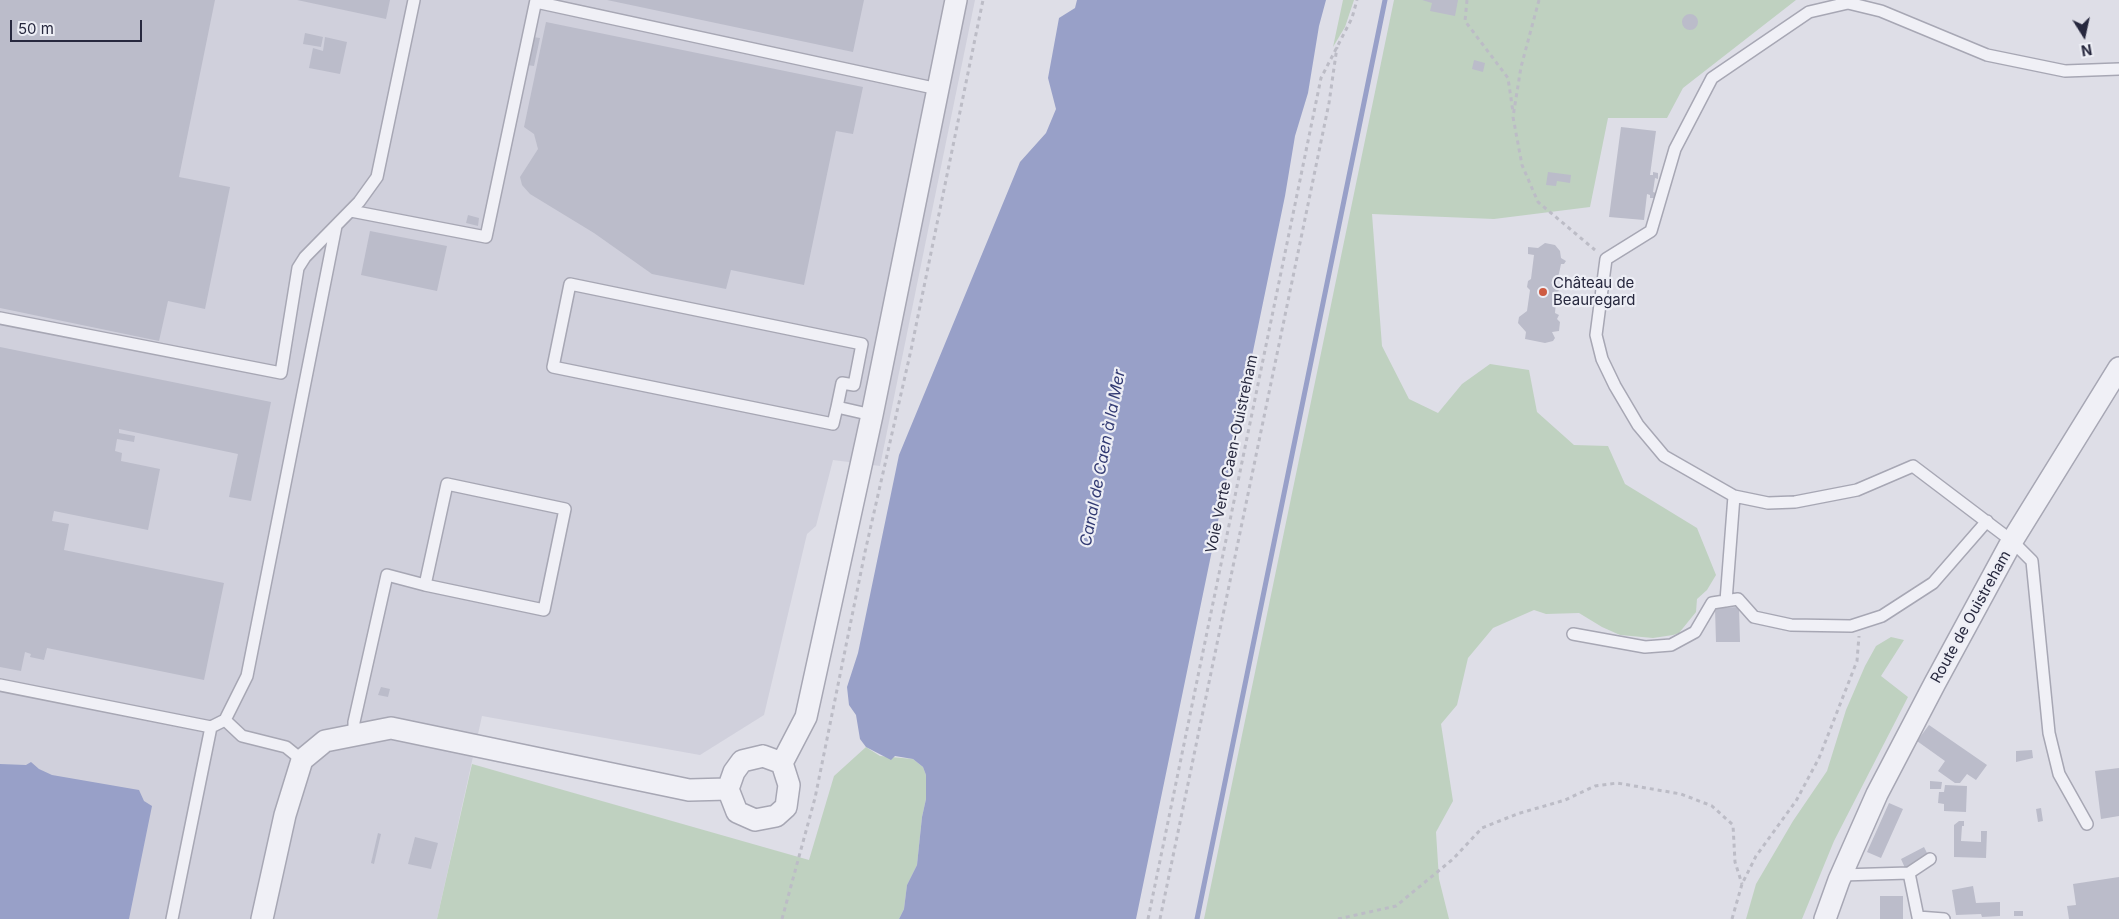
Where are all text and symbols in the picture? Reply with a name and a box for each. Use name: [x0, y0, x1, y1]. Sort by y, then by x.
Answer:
scale bar: [12, 10, 145, 42]
north arrow: [2059, 10, 2109, 60]
text: 50 m: [18, 19, 54, 38]
text: N: [2080, 41, 2093, 60]
place label: Château de Beauregard: [1553, 274, 1635, 309]
marker: Château de Beauregard: [1537, 286, 1549, 298]
street label: Voie Verte Caen-Ouistreham: [1202, 353, 1262, 555]
water label: Canal de Caen à la Mer: [1076, 368, 1130, 548]
street label: Route de Ouistreham: [1927, 548, 2015, 686]

